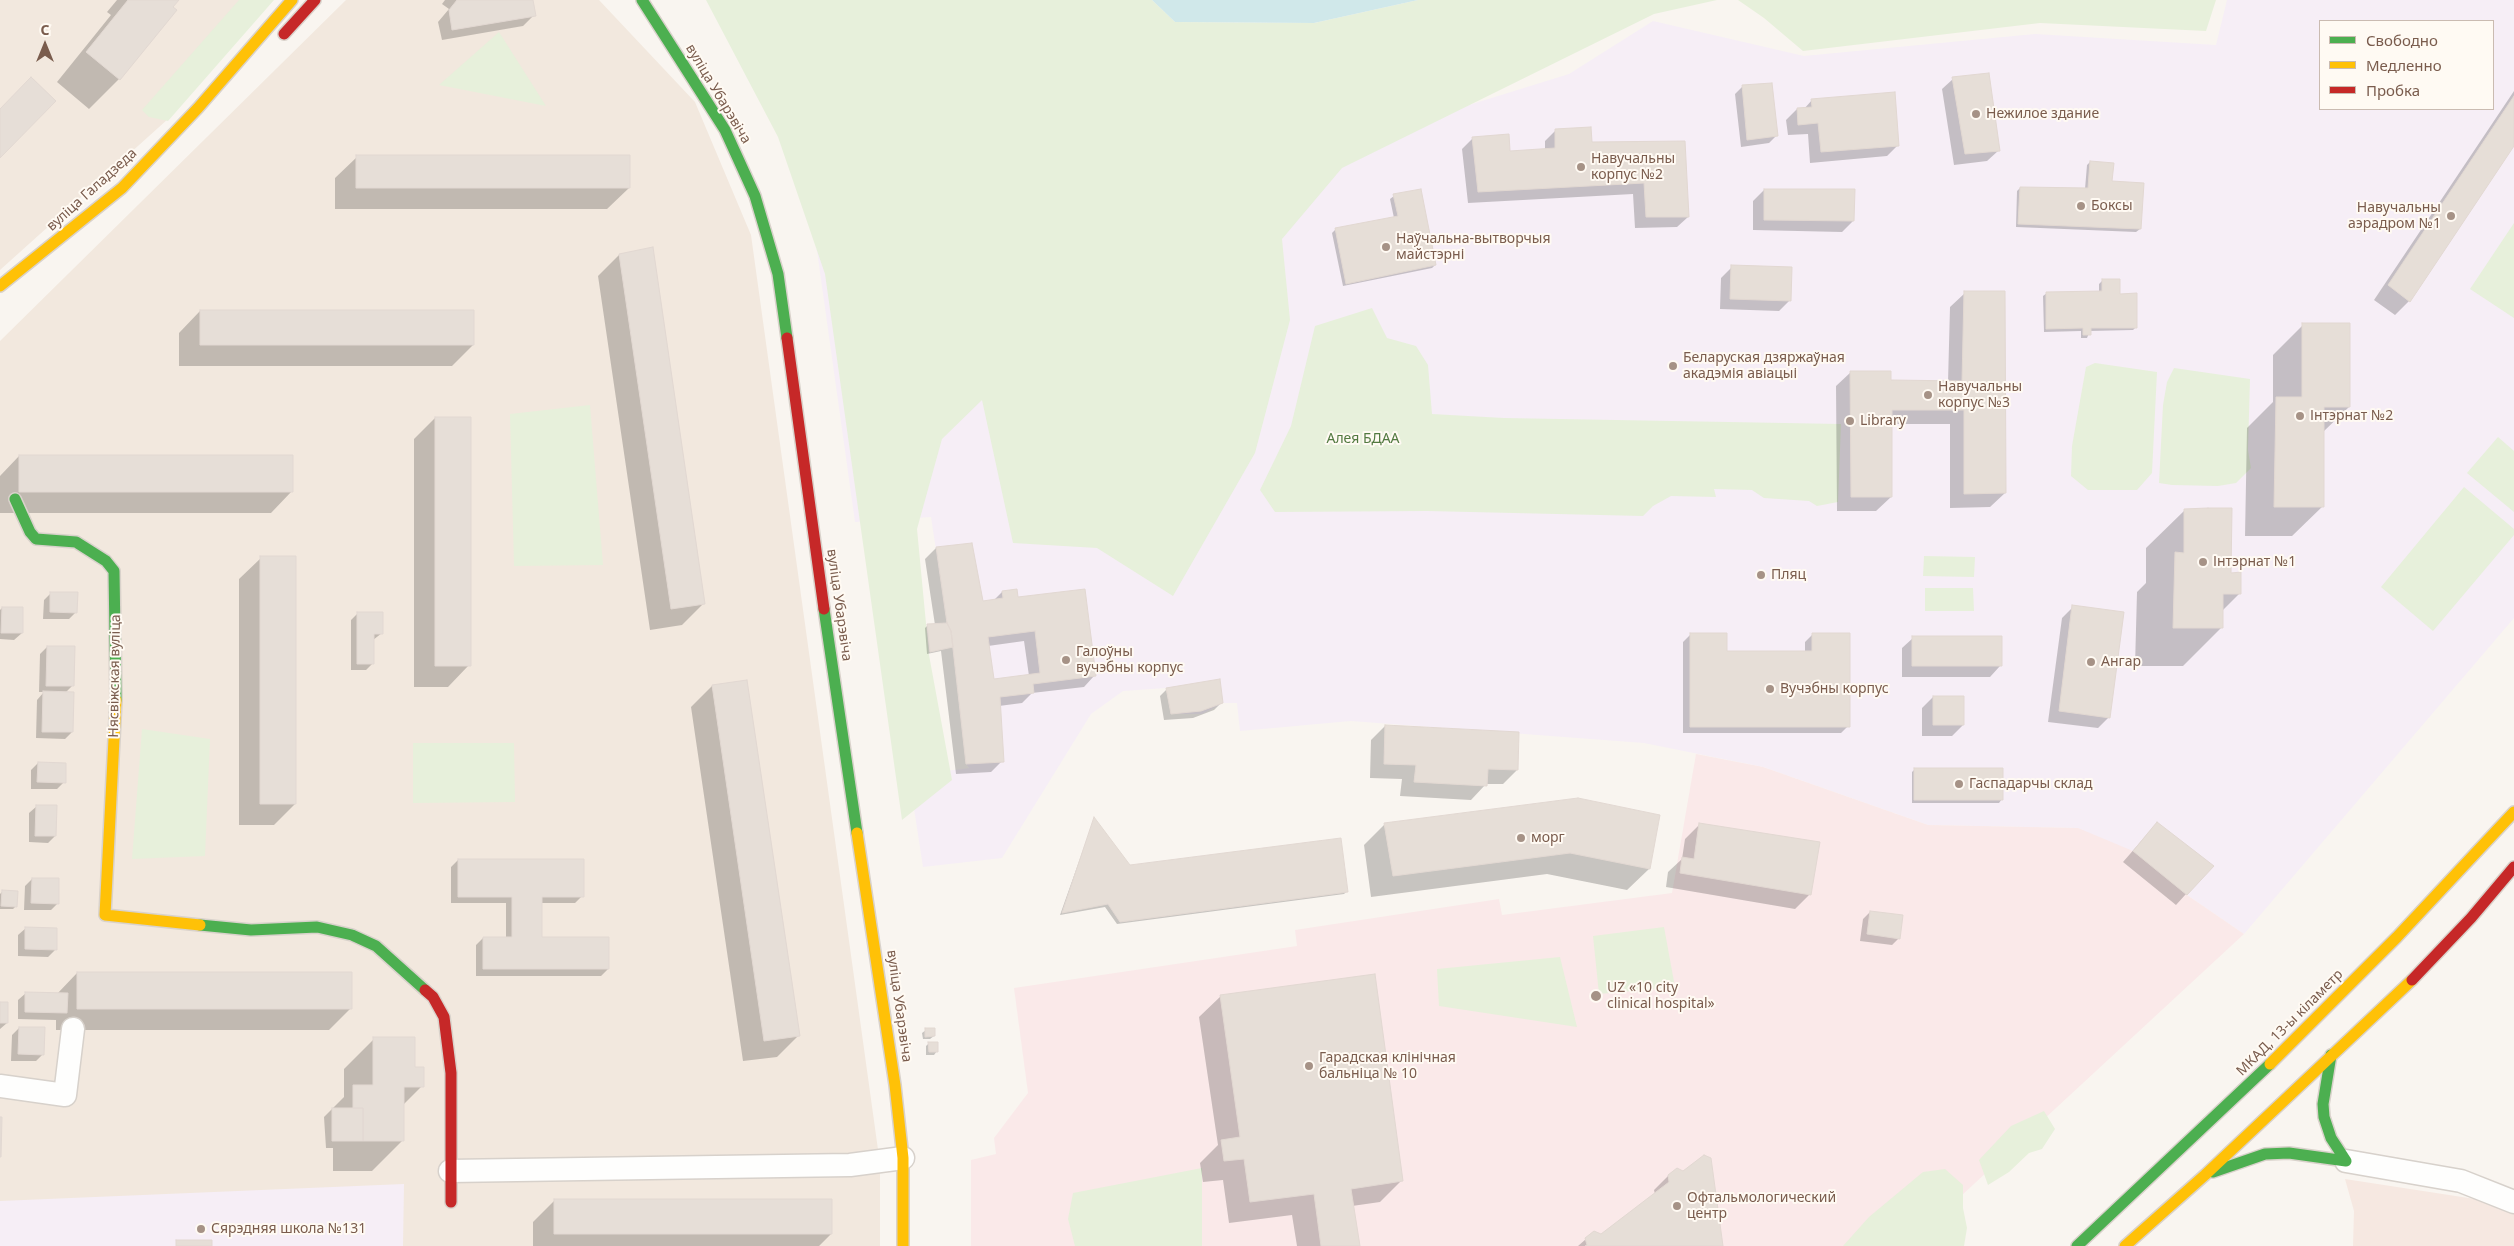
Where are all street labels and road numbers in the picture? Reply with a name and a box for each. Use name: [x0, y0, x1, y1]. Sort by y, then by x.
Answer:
street label: вуліца Убарэвіча: [682, 41, 754, 147]
street label: вуліца Галадзеда: [43, 145, 141, 235]
street label: вуліца Убарэвіча: [823, 548, 855, 662]
street label: Нясвіжская вуліца: [106, 614, 124, 738]
street label: вуліца Убарэвіча: [883, 949, 915, 1063]
street label: МКАД, 13-ы кіламетр: [2233, 966, 2347, 1080]

